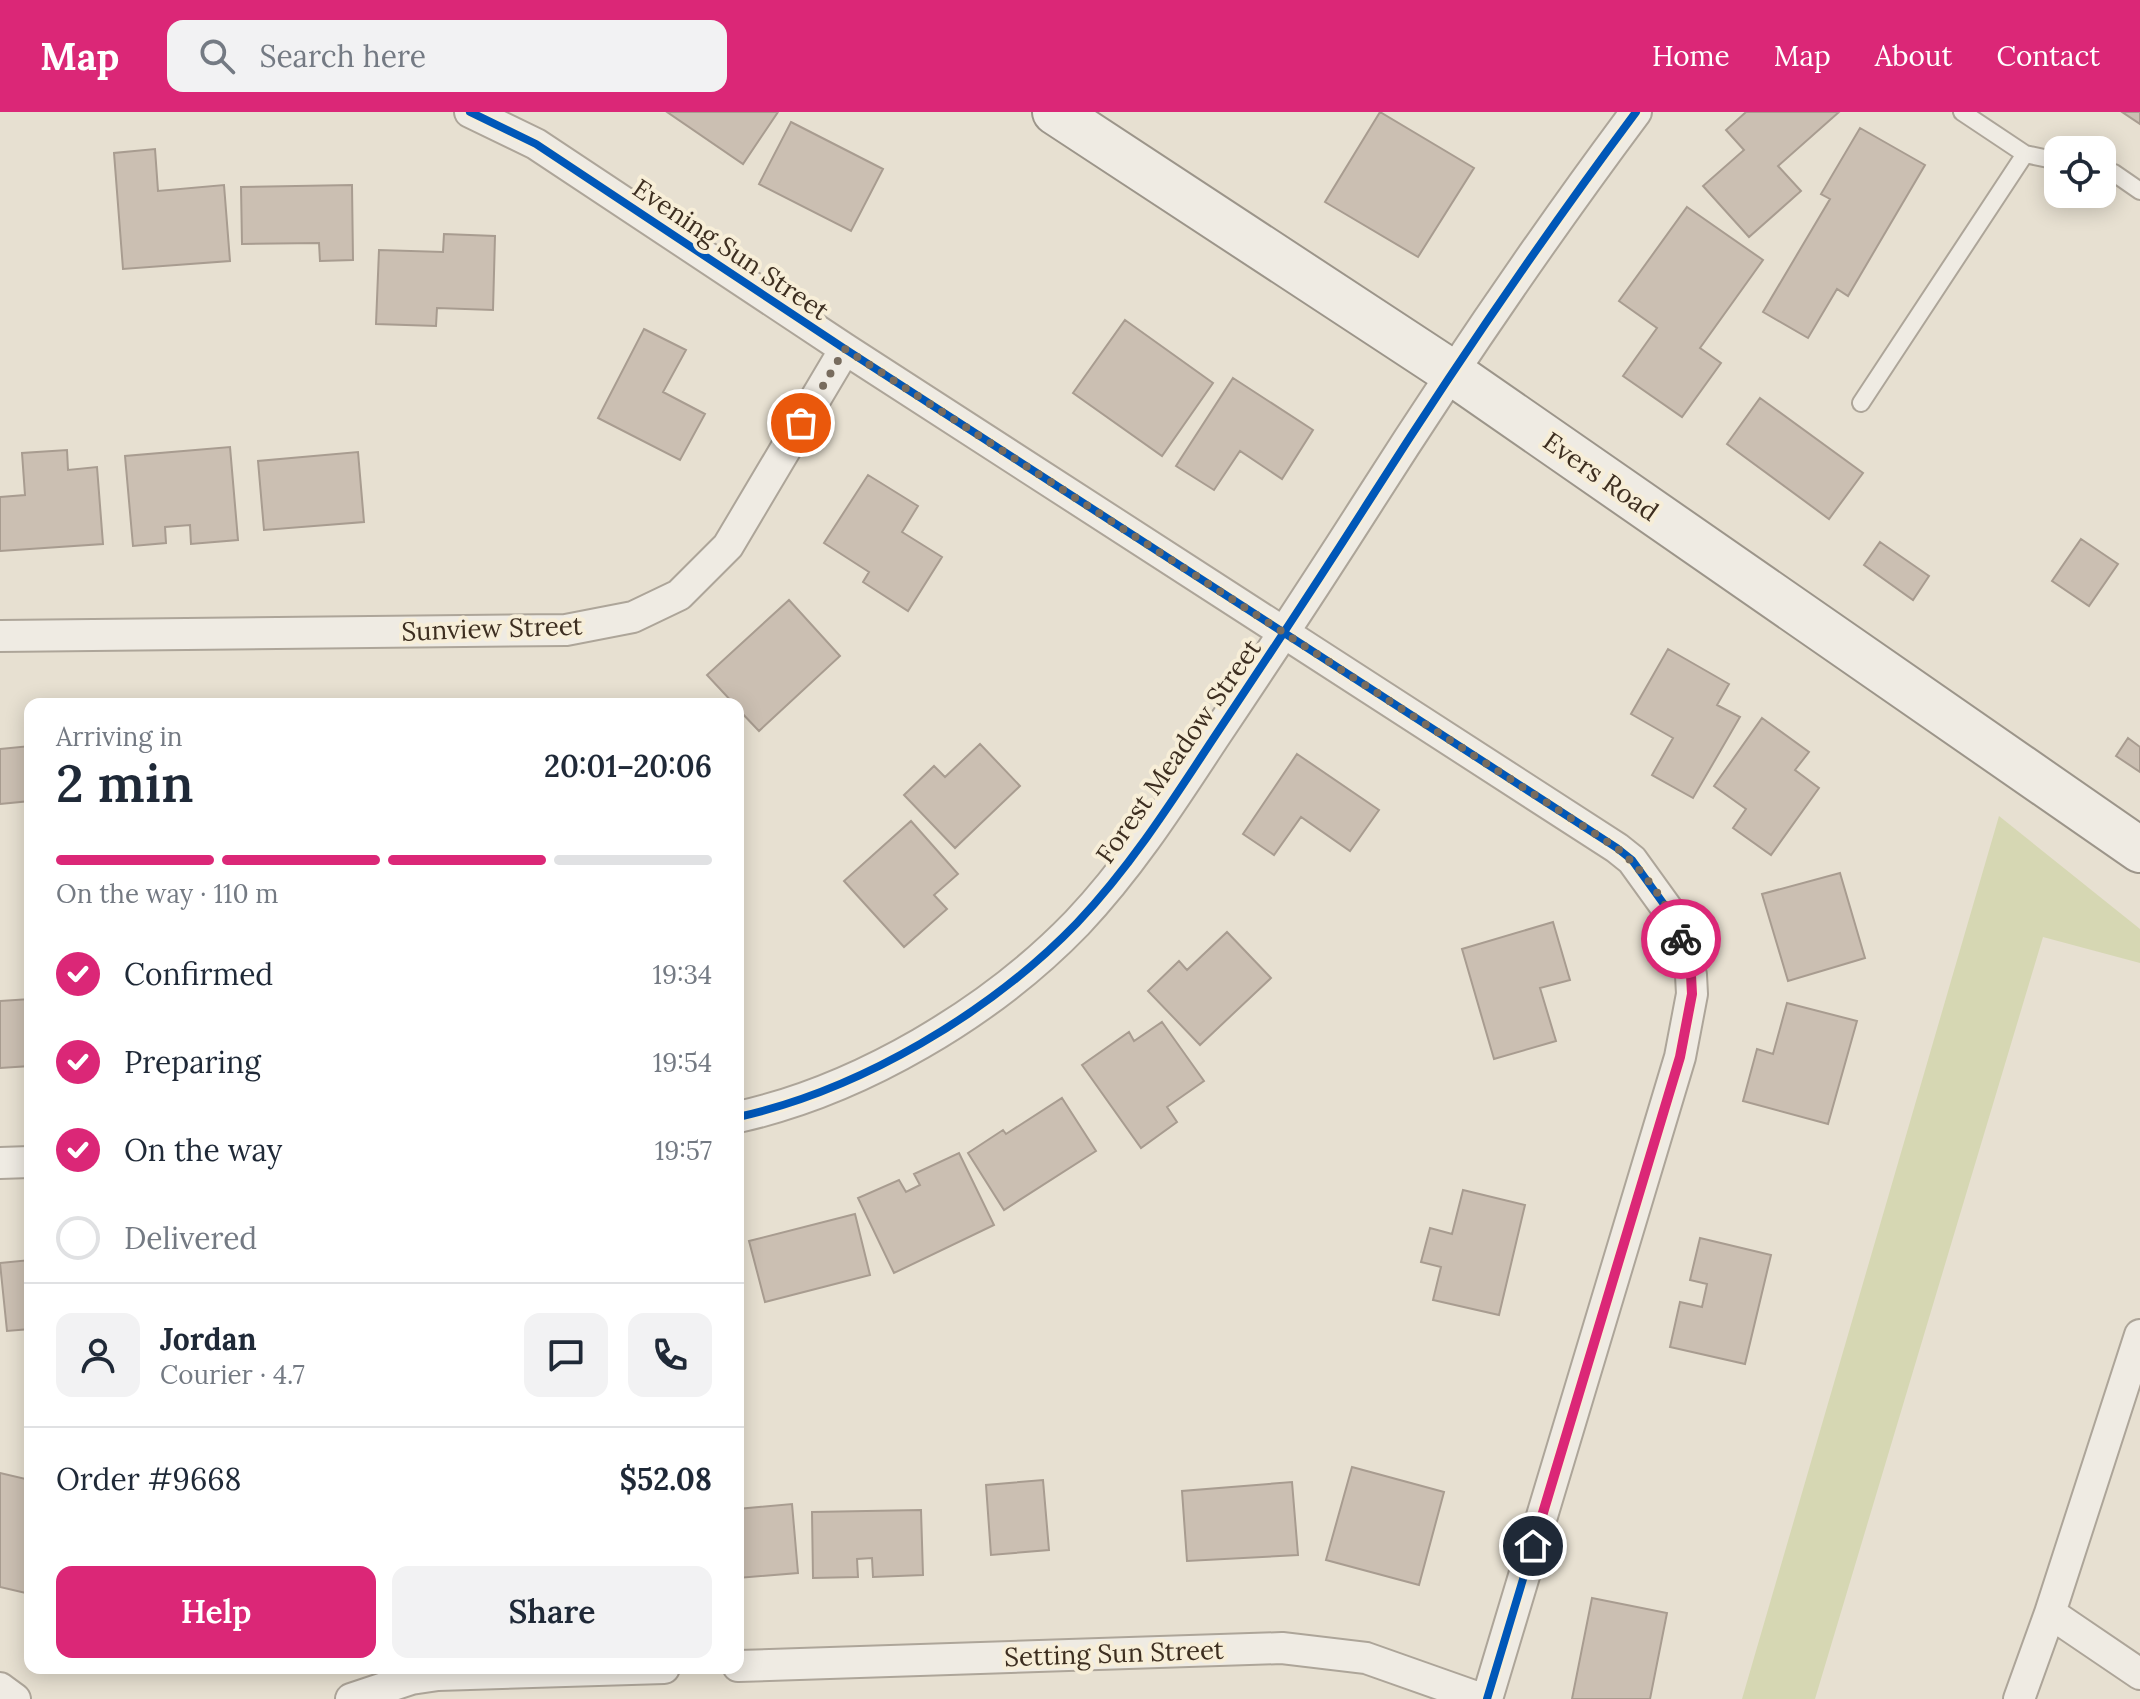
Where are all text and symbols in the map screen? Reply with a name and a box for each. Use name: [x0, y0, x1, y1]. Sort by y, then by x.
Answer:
search box: [167, 20, 727, 92]
text: Map: [40, 32, 119, 80]
icon: search: [195, 34, 239, 78]
text: Search here: [259, 37, 426, 75]
text: Home: [1652, 38, 1730, 74]
text: Map: [1774, 38, 1831, 74]
text: About: [1875, 38, 1952, 74]
text: Contact: [1996, 38, 2100, 74]
map controls: [2044, 136, 2116, 208]
button: locate: [2044, 136, 2116, 208]
street label: Evening Sun Street: [627, 171, 835, 327]
pin: [767, 389, 835, 457]
icon: bag: [779, 401, 823, 445]
street label: Evers Road: [1537, 424, 1665, 528]
street label: Sunview Street: [401, 608, 583, 648]
street label: Forest Meadow Street: [1088, 633, 1268, 869]
text: Arriving in: [56, 720, 183, 753]
text: 20:01–20:06: [544, 747, 712, 785]
text: 2 min: [56, 750, 194, 816]
text: On the way · 110 m: [56, 877, 279, 910]
courier: [1641, 899, 1721, 979]
icon: bike: [1659, 917, 1703, 961]
icon: check: [56, 952, 100, 996]
text: Confirmed: [124, 955, 273, 993]
text: 19:34: [652, 958, 712, 991]
icon: check: [56, 1040, 100, 1084]
text: Preparing: [124, 1043, 261, 1081]
text: 19:54: [653, 1046, 712, 1079]
icon: check: [56, 1128, 100, 1172]
text: On the way: [124, 1131, 282, 1169]
text: 19:57: [655, 1134, 712, 1167]
text: Delivered: [124, 1219, 257, 1257]
button: person: [56, 1313, 140, 1397]
button: chat: [524, 1313, 608, 1397]
button: phone: [628, 1313, 712, 1397]
text: Jordan: [160, 1320, 257, 1358]
text: Courier · 4.7: [160, 1358, 305, 1391]
text: Order #9668: [56, 1460, 241, 1498]
text: $52.08: [619, 1460, 712, 1498]
pin: [1499, 1512, 1567, 1580]
icon: home: [1511, 1524, 1555, 1568]
button: Help: [56, 1566, 376, 1658]
button: Share: [392, 1566, 712, 1658]
street label: Setting Sun Street: [1004, 1633, 1224, 1673]

